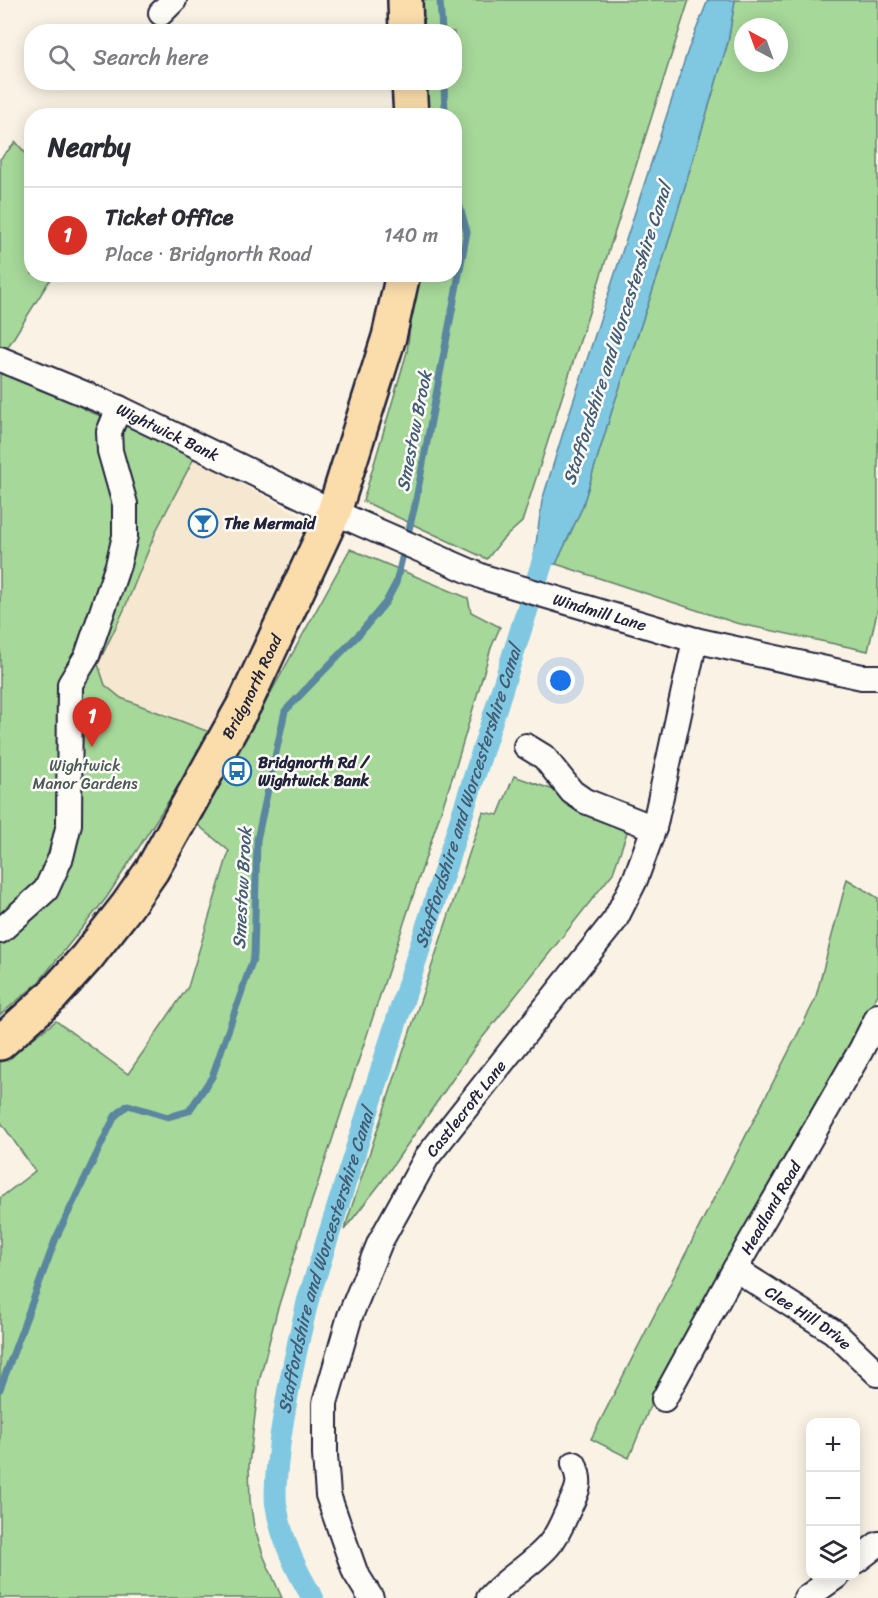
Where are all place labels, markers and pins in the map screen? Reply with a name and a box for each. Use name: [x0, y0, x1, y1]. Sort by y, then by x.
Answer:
bar icon: The Mermaid: [187, 507, 219, 539]
place label: The Mermaid: [224, 509, 317, 538]
pin: 1: [72, 698, 112, 747]
place label: Bridgnorth Rd / Wightwick Bank: [258, 748, 370, 795]
bus stop icon: Bridgnorth Rd / Wightwick Bank: [221, 755, 253, 787]

